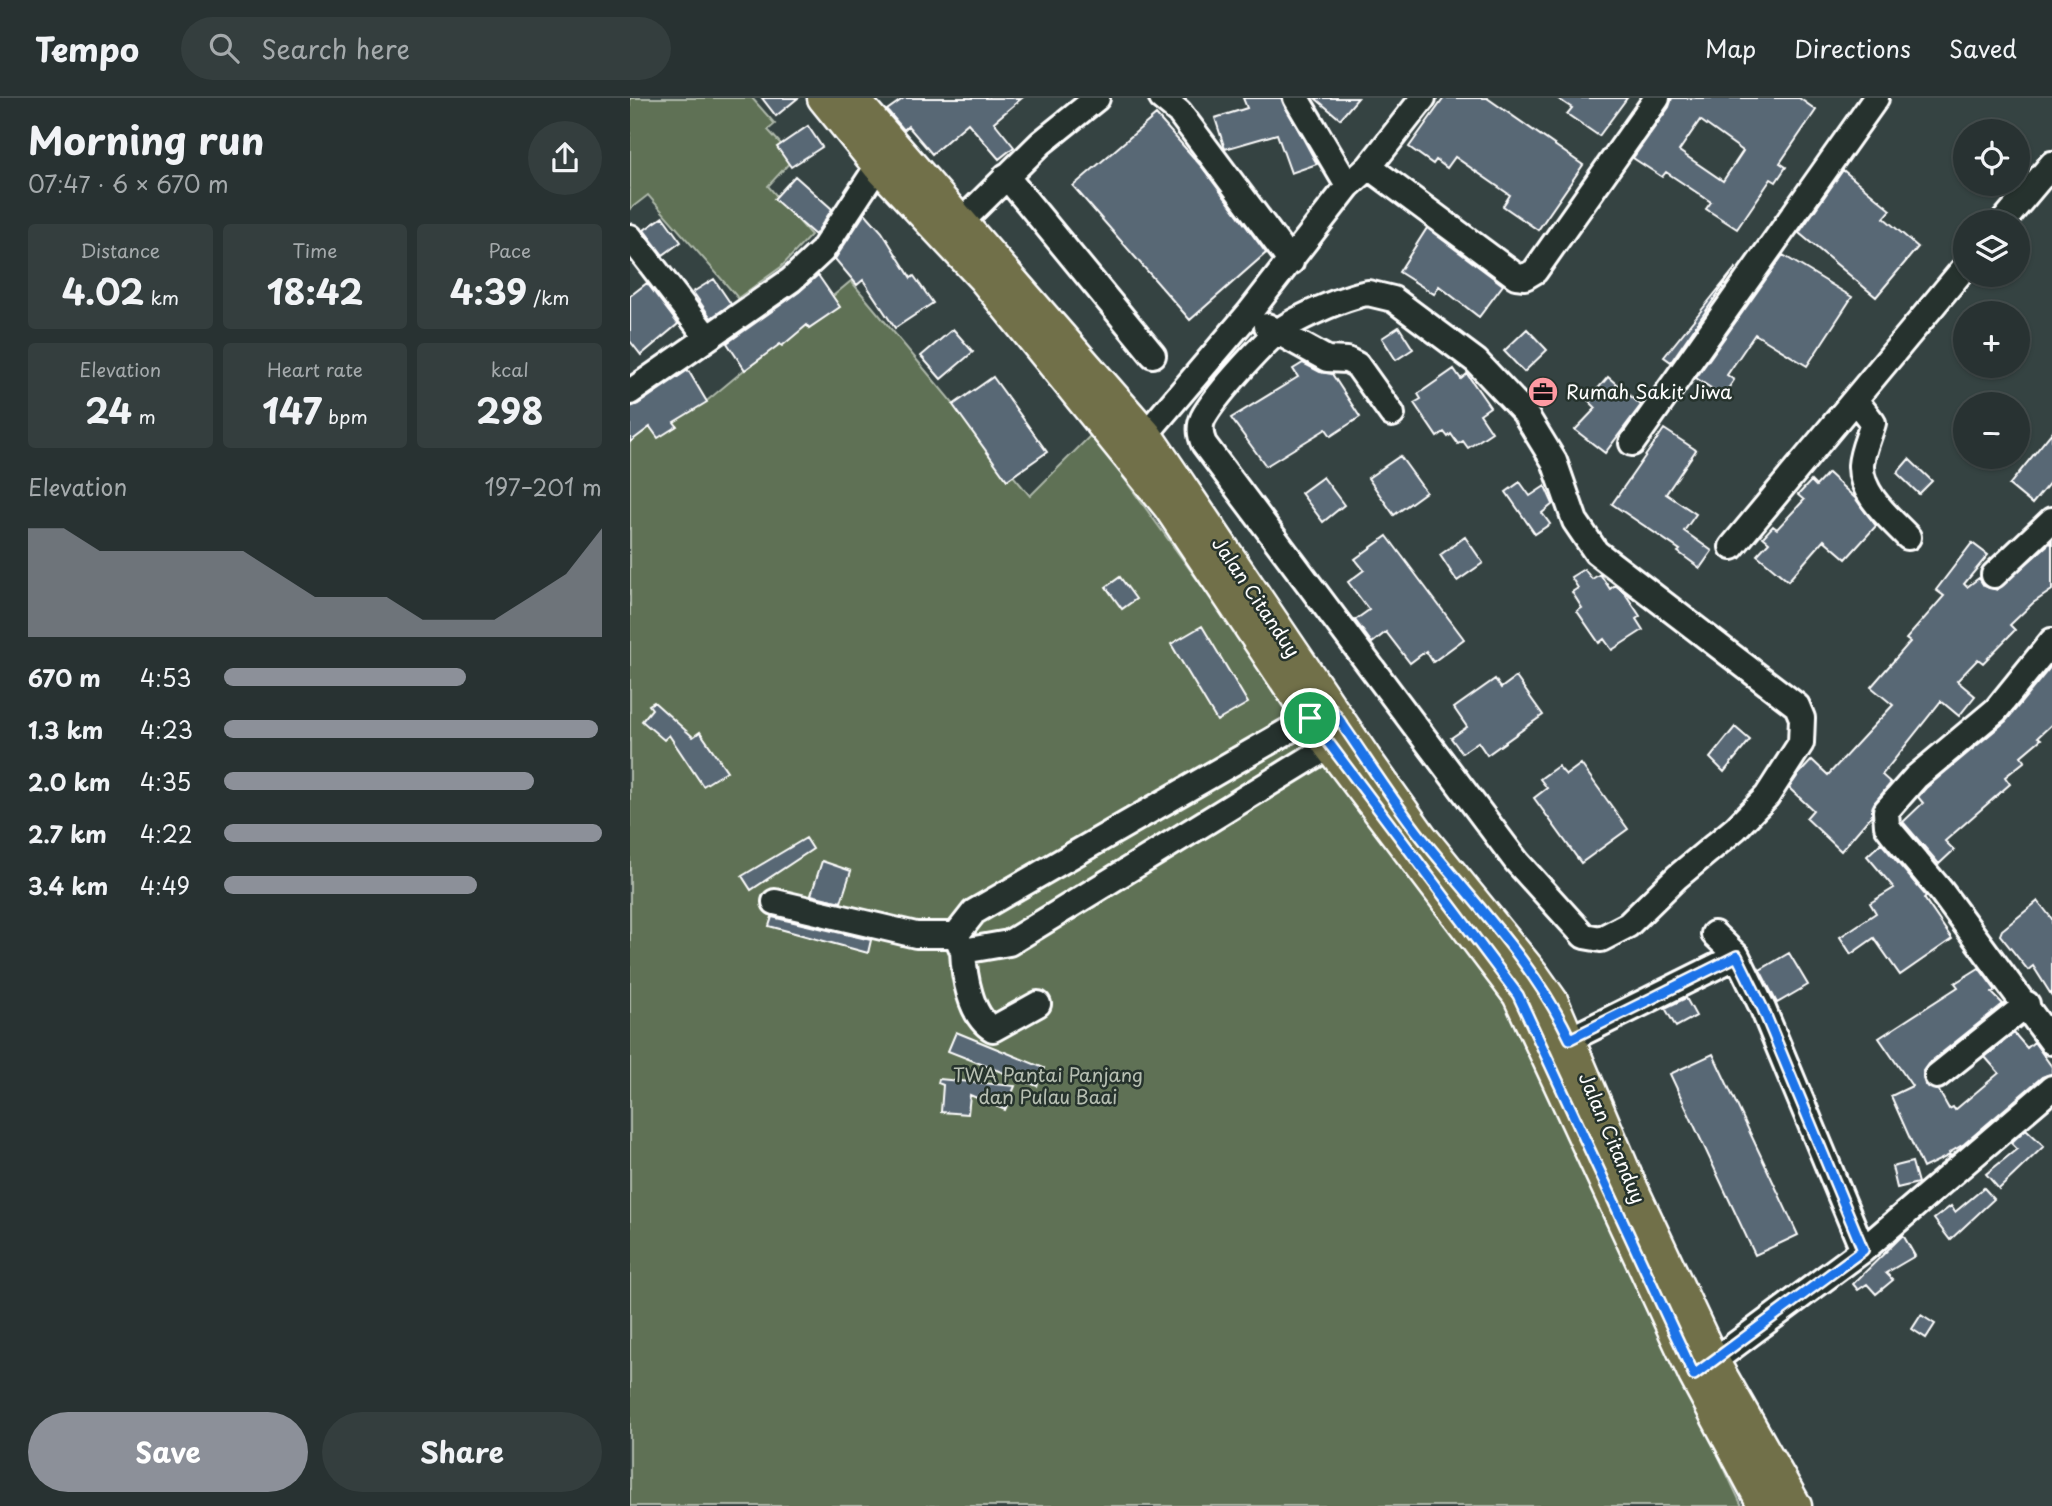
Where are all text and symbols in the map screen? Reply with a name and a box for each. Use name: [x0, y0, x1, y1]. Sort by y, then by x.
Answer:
search box: [181, 17, 671, 80]
text: Tempo: [35, 23, 139, 73]
icon: search: [205, 29, 243, 67]
text: Search here: [261, 29, 410, 68]
text: Map: [1705, 30, 1756, 66]
text: Directions: [1794, 30, 1911, 66]
text: Saved: [1949, 30, 2017, 66]
text: Morning run: [28, 111, 264, 168]
map controls: [1953, 119, 2030, 469]
button: locate: [1953, 119, 2030, 196]
button: share: [528, 121, 602, 195]
text: 07:47 · 6 × 670 m: [28, 166, 229, 201]
button: layers: [1953, 210, 2030, 287]
text: Distance: [80, 236, 160, 264]
text: Time: [293, 236, 337, 264]
text: Pace: [488, 236, 531, 264]
text: 4.02: [62, 264, 144, 317]
text: 18:42: [267, 264, 363, 317]
text: 4:39: [450, 264, 527, 317]
text: km: [144, 283, 179, 311]
text: /km: [527, 283, 570, 311]
button: +: [1953, 301, 2030, 378]
text: Elevation: [79, 355, 161, 383]
text: Heart rate: [267, 355, 363, 383]
text: kcal: [491, 355, 529, 383]
office icon: Rumah Sakit Jiwa: [1526, 375, 1560, 409]
place label: Rumah Sakit Jiwa: [1566, 377, 1732, 405]
text: 24: [85, 383, 132, 436]
text: 147: [262, 383, 322, 436]
text: 298: [476, 383, 543, 436]
button: −: [1953, 392, 2030, 469]
text: m: [132, 402, 156, 430]
text: bpm: [322, 402, 368, 430]
text: Elevation: [28, 469, 127, 504]
text: 197–201 m: [484, 469, 602, 504]
street label: Jalan Citanduy: [1206, 531, 1308, 662]
text: 670 m: [28, 660, 101, 695]
text: 4:53: [140, 660, 191, 695]
pin: [1280, 688, 1340, 748]
icon: arrive: [1291, 699, 1329, 737]
text: 1.3 km: [28, 712, 103, 747]
text: 4:23: [140, 712, 193, 747]
text: 2.0 km: [28, 764, 110, 799]
text: 4:35: [140, 764, 191, 799]
text: 2.7 km: [28, 816, 107, 851]
text: 4:22: [140, 816, 193, 851]
text: 3.4 km: [28, 868, 108, 903]
text: 4:49: [140, 868, 190, 903]
park label: TWA Pantai Panjang dan Pulau Baai: [953, 1060, 1143, 1110]
street label: Jalan Citanduy: [1573, 1068, 1653, 1208]
button: Save: [28, 1412, 308, 1492]
button: Share: [322, 1412, 602, 1492]

